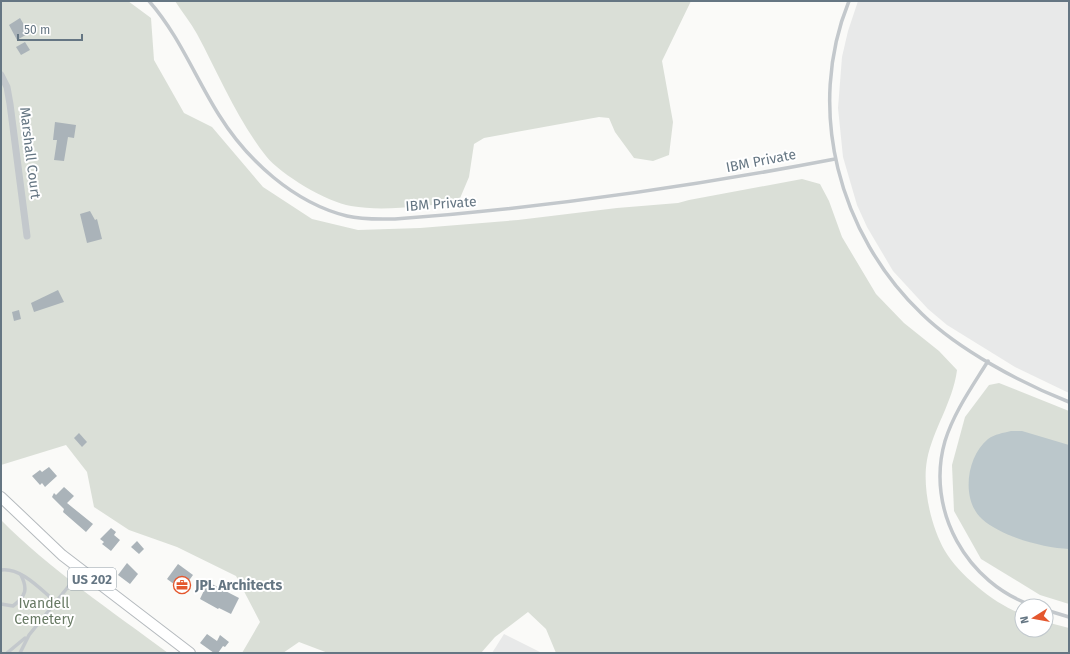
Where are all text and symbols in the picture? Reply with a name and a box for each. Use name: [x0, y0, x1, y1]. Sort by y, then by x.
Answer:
scale bar: [18, 16, 82, 42]
text: 50 m: [24, 23, 50, 37]
street label: Marshall Court: [16, 106, 44, 201]
street label: IBM Private: [724, 146, 798, 176]
street label: IBM Private: [405, 193, 477, 215]
road number: US 202: [68, 568, 116, 590]
office icon: JPL Architects: [172, 575, 192, 595]
place label: JPL Architects: [194, 577, 283, 594]
park label: Ivandell Cemetery: [14, 595, 74, 628]
north arrow: [1014, 598, 1054, 638]
text: N: [1018, 615, 1032, 625]

